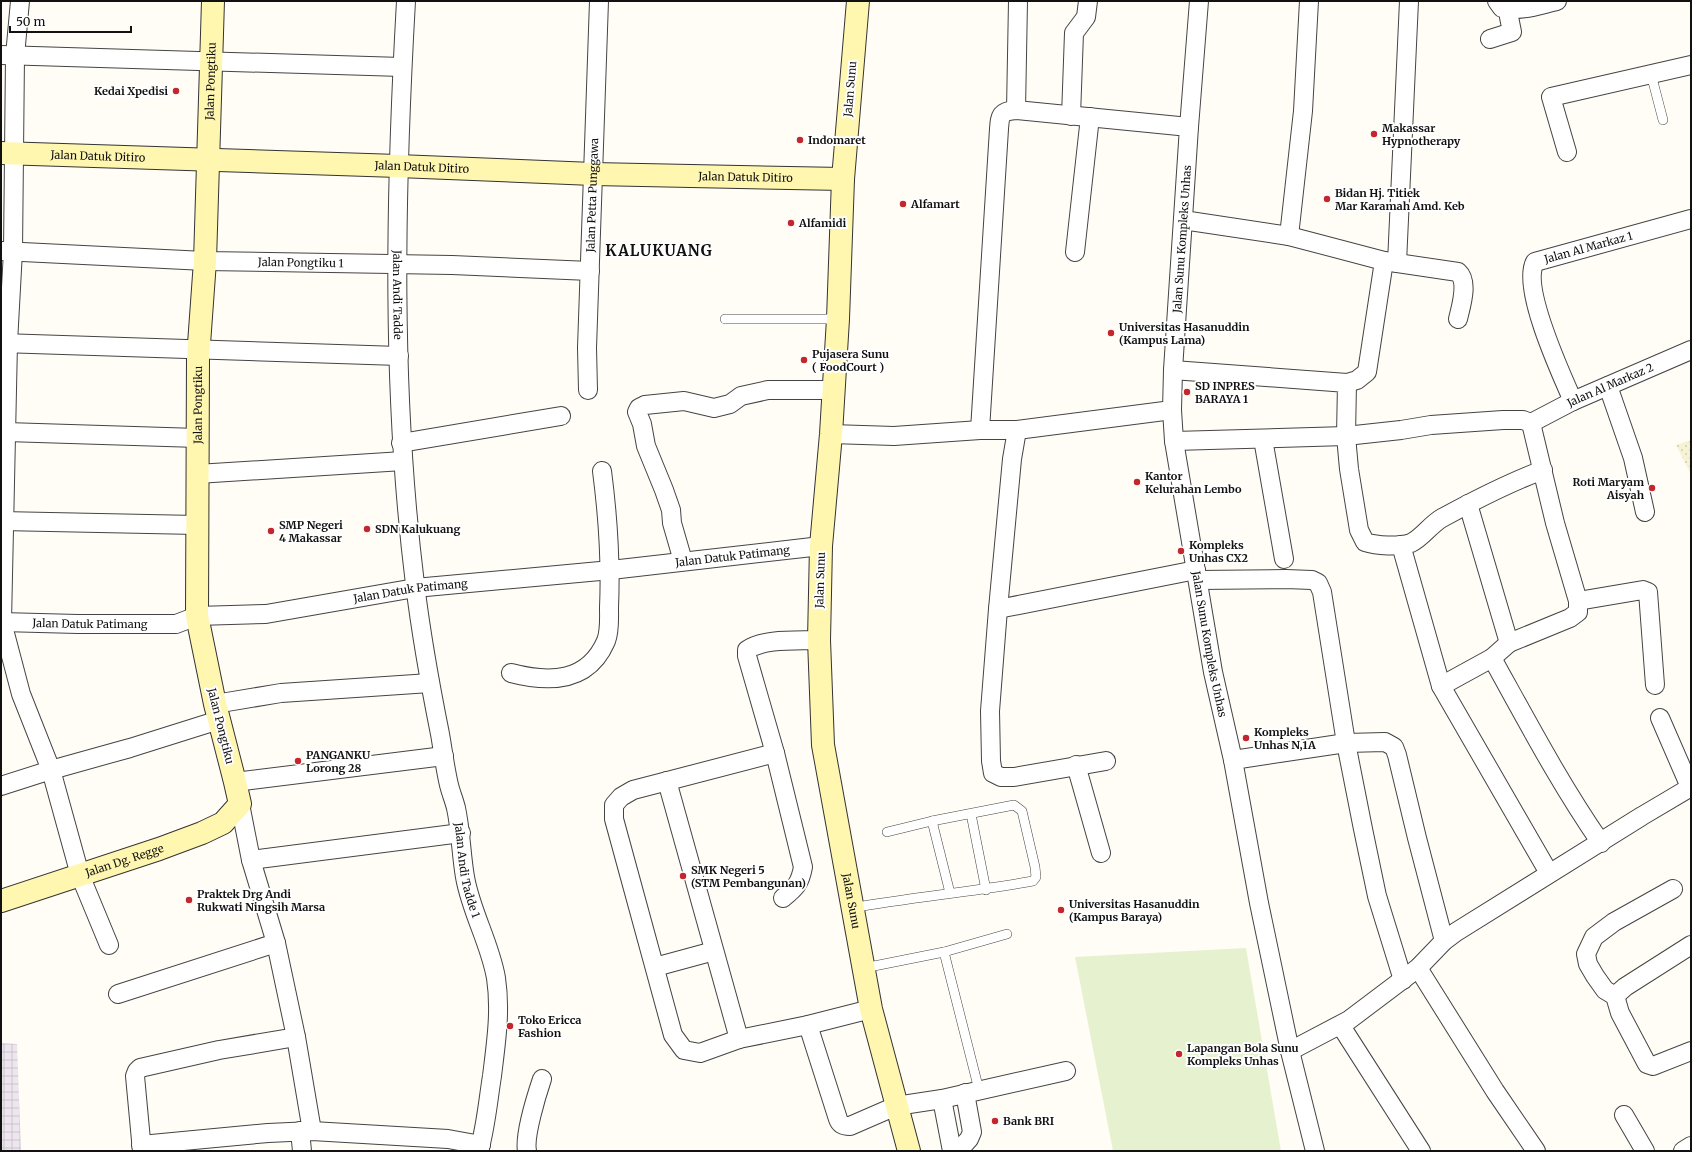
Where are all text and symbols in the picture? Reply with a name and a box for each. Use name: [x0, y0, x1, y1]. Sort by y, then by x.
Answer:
scale bar: [10, 8, 131, 34]
text: 50 m: [16, 14, 45, 29]
street label: Jalan Pongtiku: [202, 42, 219, 121]
street label: Jalan Sunu: [840, 60, 859, 119]
place label: Kedai Xpedisi: [94, 84, 168, 98]
marker: Kedai Xpedisi: [171, 86, 181, 96]
place label: Makassar Hypnotherapy: [1382, 121, 1461, 148]
marker: Makassar Hypnotherapy: [1369, 129, 1379, 139]
place label: Indomaret: [808, 133, 866, 147]
marker: Indomaret: [795, 135, 805, 145]
street label: Jalan Petta Punggawa: [583, 138, 601, 254]
street label: Jalan Datuk Ditiro: [49, 148, 146, 165]
street label: Jalan Datuk Ditiro: [373, 158, 470, 176]
street label: Jalan Sunu Kompleks Unhas: [1170, 165, 1194, 314]
street label: Jalan Datuk Ditiro: [697, 169, 794, 185]
place label: Bidan Hj. Titiek Mar Karamah Amd. Keb: [1335, 186, 1465, 213]
marker: Bidan Hj. Titiek Mar Karamah Amd. Keb: [1322, 194, 1332, 204]
place label: Alfamart: [910, 197, 960, 211]
marker: Alfamart: [898, 199, 908, 209]
place label: Alfamidi: [798, 216, 847, 230]
marker: Alfamidi: [786, 218, 796, 228]
street label: Jalan Al Markaz 1: [1542, 228, 1634, 266]
district label: KALUKUANG: [605, 241, 713, 260]
street label: Jalan Andi Tadde: [390, 249, 405, 340]
street label: Jalan Pongtiku 1: [257, 255, 344, 270]
place label: Universitas Hasanuddin (Kampus Lama): [1119, 320, 1250, 347]
marker: Universitas Hasanuddin (Kampus Lama): [1106, 328, 1116, 338]
place label: Pujasera Sunu ( FoodCourt ): [812, 347, 889, 374]
marker: Pujasera Sunu ( FoodCourt ): [799, 355, 809, 365]
street label: Jalan Al Markaz 2: [1564, 360, 1655, 410]
street label: Jalan Pongtiku: [191, 366, 205, 445]
place label: SD INPRES BARAYA 1: [1195, 379, 1255, 406]
marker: SD INPRES BARAYA 1: [1182, 387, 1192, 397]
place label: Kantor Kelurahan Lembo: [1145, 469, 1242, 496]
place label: Roti Maryam Aisyah: [1572, 475, 1645, 502]
marker: Kantor Kelurahan Lembo: [1132, 477, 1142, 487]
marker: Roti Maryam Aisyah: [1647, 483, 1657, 493]
place label: SMP Negeri 4 Makassar: [279, 518, 343, 545]
place label: SDN Kalukuang: [375, 522, 460, 536]
marker: SDN Kalukuang: [362, 524, 372, 534]
marker: SMP Negeri 4 Makassar: [266, 526, 276, 536]
place label: Kompleks Unhas CX2: [1189, 538, 1249, 565]
street label: Jalan Datuk Patimang: [674, 543, 791, 570]
marker: Kompleks Unhas CX2: [1176, 546, 1186, 556]
street label: Jalan Sunu: [812, 552, 828, 609]
street label: Jalan Sunu Kompleks Unhas: [1189, 569, 1230, 718]
street label: Jalan Datuk Patimang: [351, 576, 469, 606]
street label: Jalan Datuk Patimang: [31, 616, 148, 631]
street label: Jalan Pongtiku: [205, 686, 237, 766]
place label: Kompleks Unhas N,1A: [1254, 725, 1316, 752]
marker: Kompleks Unhas N,1A: [1241, 733, 1251, 743]
place label: PANGANKU Lorong 28: [306, 748, 371, 775]
marker: PANGANKU Lorong 28: [293, 756, 303, 766]
street label: Jalan Andi Tadde 1: [451, 820, 483, 920]
street label: Jalan Dg. Regge: [83, 841, 166, 880]
place label: SMK Negeri 5 (STM Pembangunan): [691, 863, 806, 890]
marker: SMK Negeri 5 (STM Pembangunan): [678, 871, 688, 881]
street label: Jalan Sunu: [839, 871, 863, 930]
place label: Praktek Drg Andi Rukwati Ningsih Marsa: [197, 887, 325, 914]
marker: Praktek Drg Andi Rukwati Ningsih Marsa: [184, 895, 194, 905]
place label: Universitas Hasanuddin (Kampus Baraya): [1069, 897, 1200, 924]
marker: Universitas Hasanuddin (Kampus Baraya): [1056, 905, 1066, 915]
place label: Toko Ericca Fashion: [518, 1013, 581, 1040]
marker: Toko Ericca Fashion: [505, 1021, 515, 1031]
place label: Lapangan Bola Sunu Kompleks Unhas: [1187, 1041, 1299, 1068]
marker: Lapangan Bola Sunu Kompleks Unhas: [1174, 1049, 1184, 1059]
place label: Bank BRI: [1003, 1114, 1054, 1128]
marker: Bank BRI: [990, 1116, 1000, 1126]

